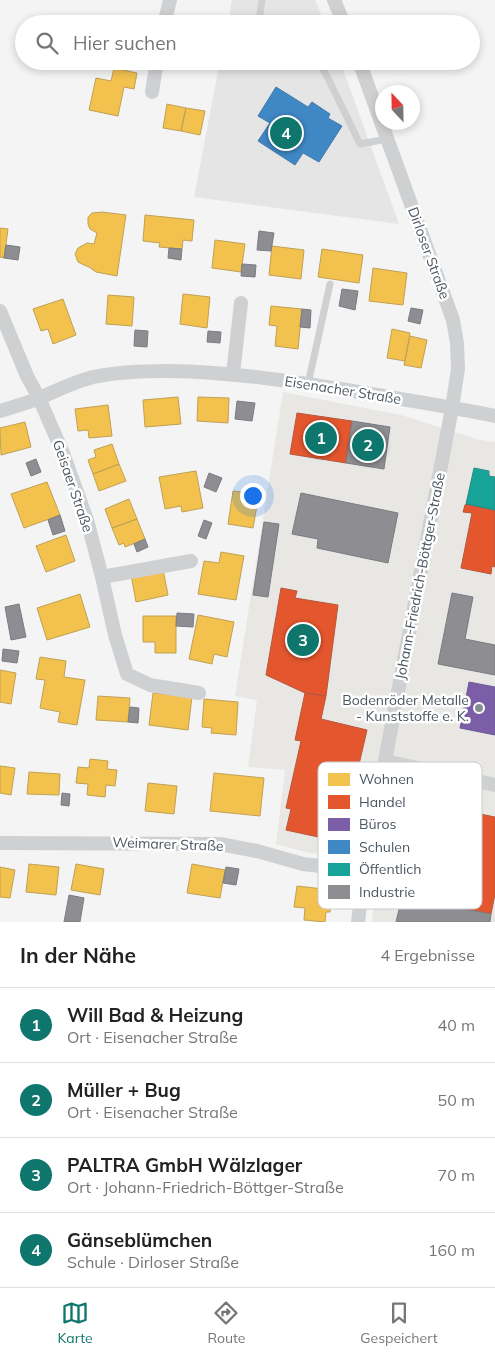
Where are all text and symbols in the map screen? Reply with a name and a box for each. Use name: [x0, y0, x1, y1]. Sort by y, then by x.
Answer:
search box: [15, 15, 480, 70]
icon: search: [33, 29, 61, 57]
text: Hier suchen: [73, 31, 177, 55]
north arrow: [375, 85, 420, 130]
pin: 4: [270, 114, 302, 152]
street label: Dirloser Straße: [404, 204, 454, 302]
street label: Eisenacher Straße: [283, 372, 403, 408]
pin: 1: [305, 419, 337, 457]
pin: 2: [352, 426, 384, 464]
street label: Geisaer Straße: [49, 438, 97, 534]
street label: Johann-Friedrich-Böttger-Straße: [391, 471, 449, 681]
your location: [240, 483, 266, 509]
pin: 3: [287, 621, 319, 659]
place label: Bodenröder Metalle - Kunststoffe e. K.: [342, 691, 469, 725]
marker: Bodenröder Metalle - Kunststoffe e. K.: [473, 702, 485, 714]
legend: [318, 762, 482, 909]
text: Wohnen: [359, 770, 414, 788]
text: Handel: [359, 793, 406, 811]
text: Büros: [359, 815, 397, 833]
street label: Weimarer Straße: [112, 833, 224, 855]
text: Schulen: [359, 838, 410, 856]
text: Öffentlich: [359, 860, 421, 878]
text: Industrie: [359, 883, 415, 901]
text: In der Nähe: [20, 942, 136, 968]
text: 4 Ergebnisse: [380, 945, 475, 965]
text: Will Bad & Heizung: [67, 1003, 243, 1027]
text: 1: [31, 1015, 41, 1035]
text: 40 m: [438, 1015, 475, 1035]
text: Ort · Eisenacher Straße: [67, 1027, 238, 1047]
text: Müller + Bug: [67, 1078, 181, 1102]
text: 2: [31, 1090, 41, 1110]
text: 50 m: [438, 1090, 475, 1110]
text: Ort · Eisenacher Straße: [67, 1102, 238, 1122]
text: PALTRA GmbH Wälzlager: [67, 1153, 302, 1177]
text: 3: [31, 1165, 41, 1185]
text: 70 m: [438, 1165, 475, 1185]
text: Ort · Johann-Friedrich-Böttger-Straße: [67, 1177, 344, 1197]
text: Gänseblümchen: [67, 1228, 212, 1252]
text: 4: [31, 1240, 41, 1260]
text: 160 m: [428, 1240, 475, 1260]
text: Schule · Dirloser Straße: [67, 1252, 239, 1272]
tab: Karte: [57, 1299, 93, 1347]
tab: Route: [207, 1299, 245, 1347]
tab: Gespeichert: [360, 1299, 438, 1347]

